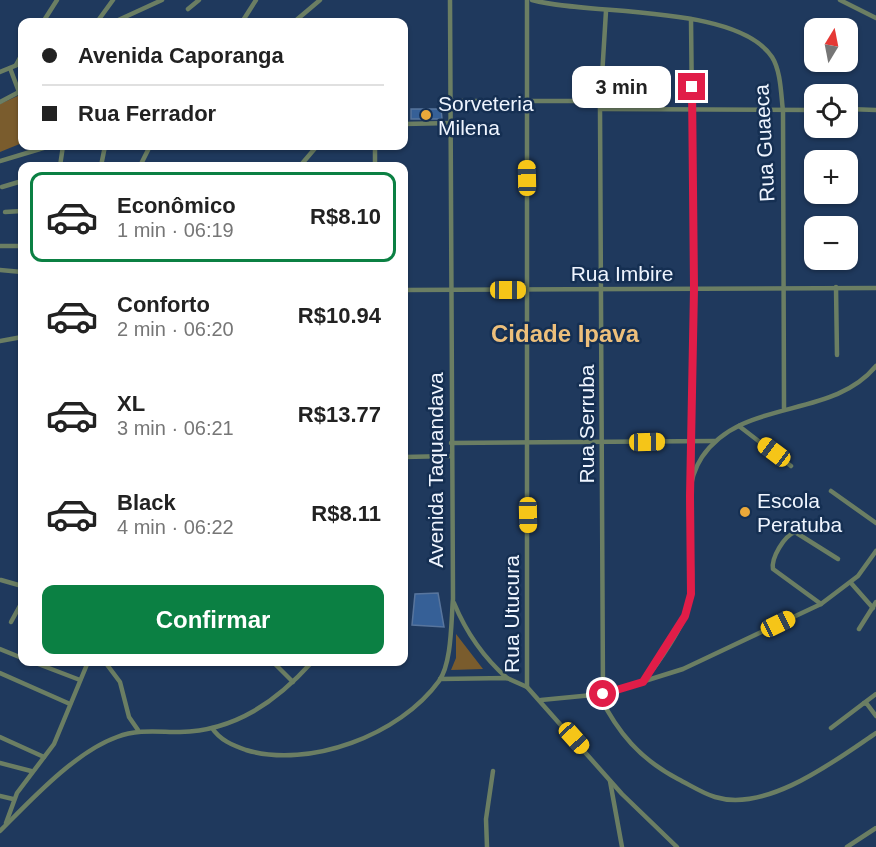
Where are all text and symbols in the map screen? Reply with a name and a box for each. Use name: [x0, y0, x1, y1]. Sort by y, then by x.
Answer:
north arrow: [804, 18, 858, 72]
map controls: [804, 18, 858, 270]
text: Avenida Caporanga: [78, 43, 284, 68]
callout: 3 min: [572, 66, 671, 108]
route end: [678, 73, 705, 100]
text: 3 min: [595, 76, 648, 98]
street label: Rua Guaeca: [749, 83, 779, 202]
button: locate: [804, 84, 858, 138]
place label: Sorveteria Milena: [438, 92, 534, 139]
text: Rua Ferrador: [78, 101, 216, 126]
marker: Sorveteria Milena: [419, 108, 433, 122]
button: +: [804, 150, 858, 204]
car: [518, 160, 536, 196]
icon: car: [45, 190, 99, 244]
text: Econômico: [117, 193, 236, 218]
text: R$8.10: [310, 204, 381, 229]
button: −: [804, 216, 858, 270]
text: 1 min · 06:19: [117, 219, 234, 241]
street label: Rua Imbire: [571, 262, 673, 285]
car: [490, 281, 526, 299]
icon: car: [45, 289, 99, 343]
text: Conforto: [117, 292, 210, 317]
text: R$10.94: [298, 303, 381, 328]
text: 2 min · 06:20: [117, 318, 234, 340]
district label: Cidade Ipava: [491, 320, 640, 347]
street label: Rua Serruba: [575, 364, 598, 484]
street label: Avenida Taquandava: [424, 372, 447, 568]
icon: car: [45, 388, 99, 442]
text: XL: [117, 391, 145, 416]
text: R$13.77: [298, 402, 381, 427]
text: 3 min · 06:21: [117, 417, 234, 439]
car: [629, 433, 665, 451]
car: [754, 434, 794, 470]
icon: car: [45, 487, 99, 541]
place label: Escola Peratuba: [757, 489, 843, 536]
text: Black: [117, 490, 176, 515]
car: [519, 497, 537, 533]
text: R$8.11: [311, 501, 381, 526]
marker: Escola Peratuba: [738, 505, 752, 519]
text: 4 min · 06:22: [117, 516, 234, 538]
street label: Rua Utucura: [500, 555, 523, 673]
button: Confirmar: [42, 585, 384, 654]
car: [758, 608, 798, 640]
route start: [589, 680, 616, 707]
car: [555, 719, 593, 757]

